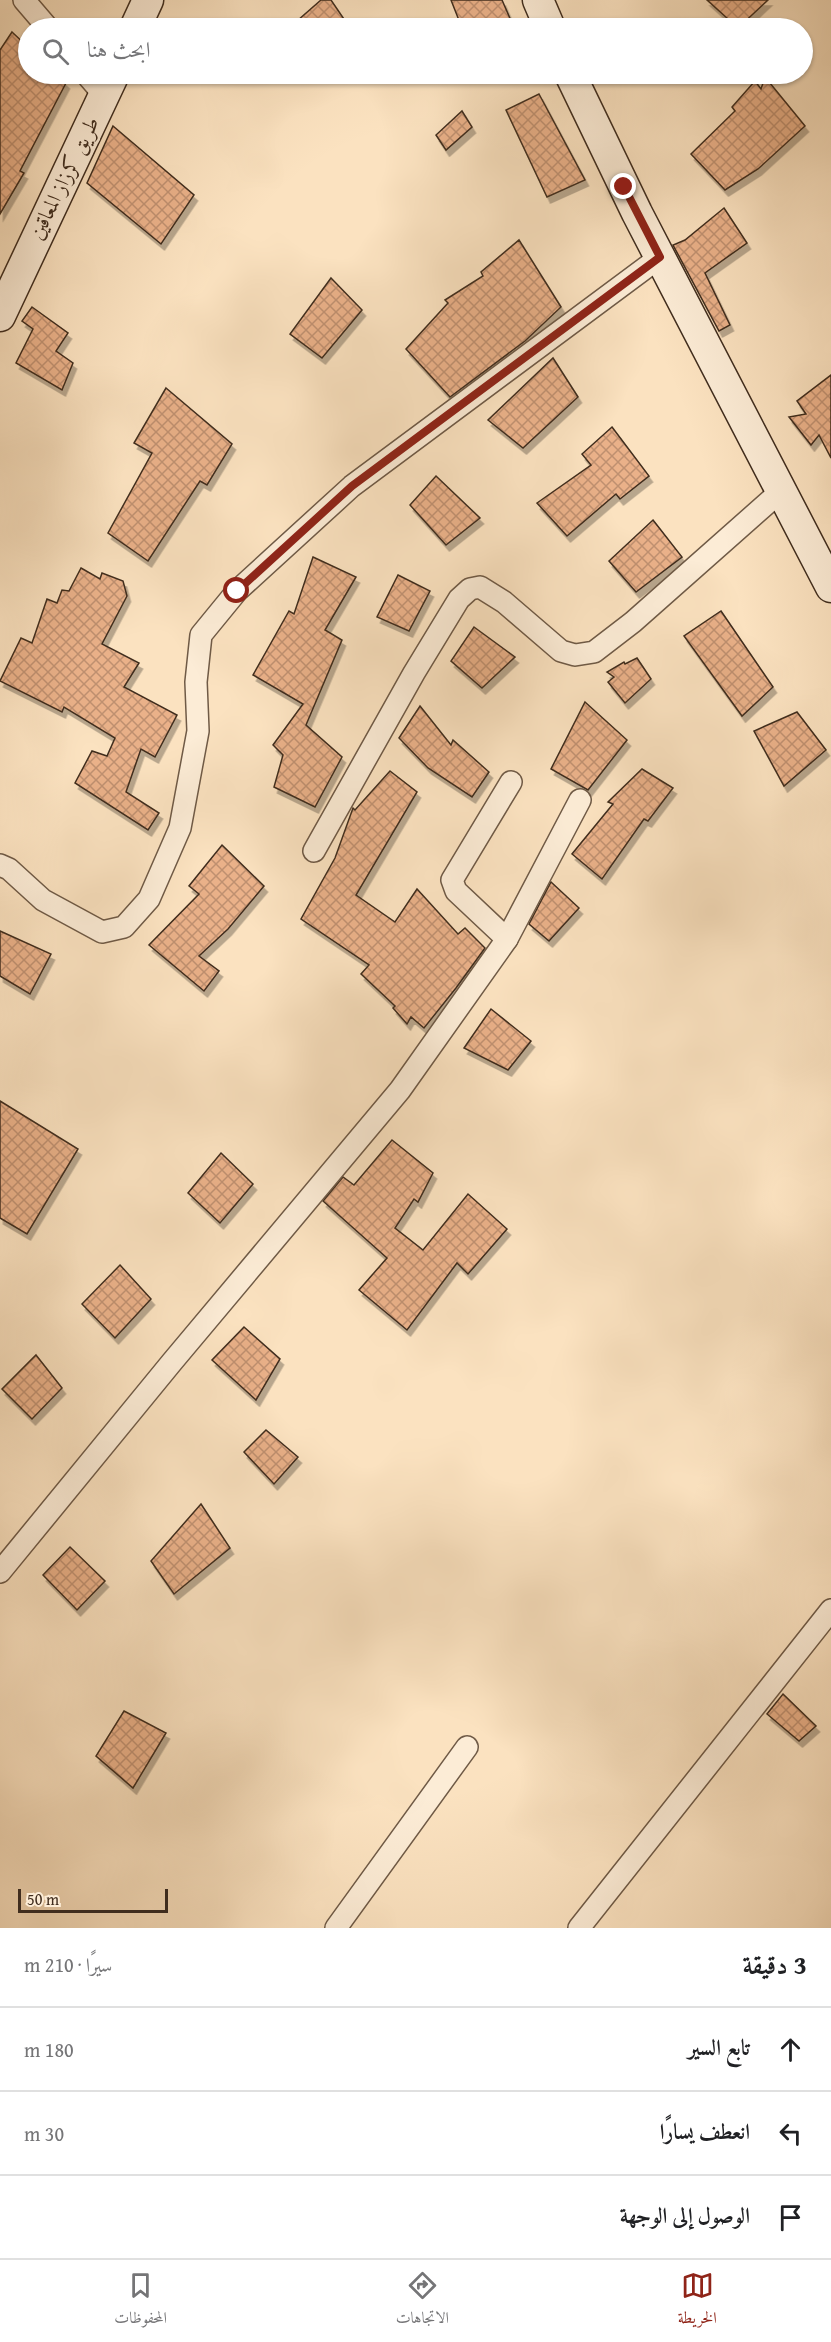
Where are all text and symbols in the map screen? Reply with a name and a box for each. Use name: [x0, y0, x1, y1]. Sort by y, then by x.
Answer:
search box: [18, 18, 813, 84]
text: ابحث هنا: [87, 33, 151, 65]
icon: search: [39, 35, 72, 68]
street label: طريق كرزاز المعاقين: [20, 111, 107, 244]
route end: [610, 173, 636, 199]
route start: [223, 577, 249, 603]
scale bar: [18, 1886, 168, 1914]
text: 50 m: [27, 1887, 59, 1911]
text: 3 دقيقة: [742, 1945, 807, 1984]
text: سيرًا · 210 m: [24, 1950, 112, 1979]
text: تابع السير: [688, 2031, 750, 2063]
icon: ahead: [774, 2033, 807, 2066]
text: 180 m: [24, 2035, 74, 2064]
text: انعطف يسارًا: [660, 2115, 750, 2147]
icon: left: [774, 2117, 807, 2150]
text: 30 m: [24, 2119, 64, 2148]
text: الوصول إلى الوجهة: [620, 2199, 750, 2231]
icon: arrive: [774, 2201, 807, 2234]
tab: المحفوظات: [114, 2269, 167, 2333]
tab: الاتجاهات: [396, 2269, 449, 2333]
tab: الخريطة: [678, 2269, 717, 2333]

